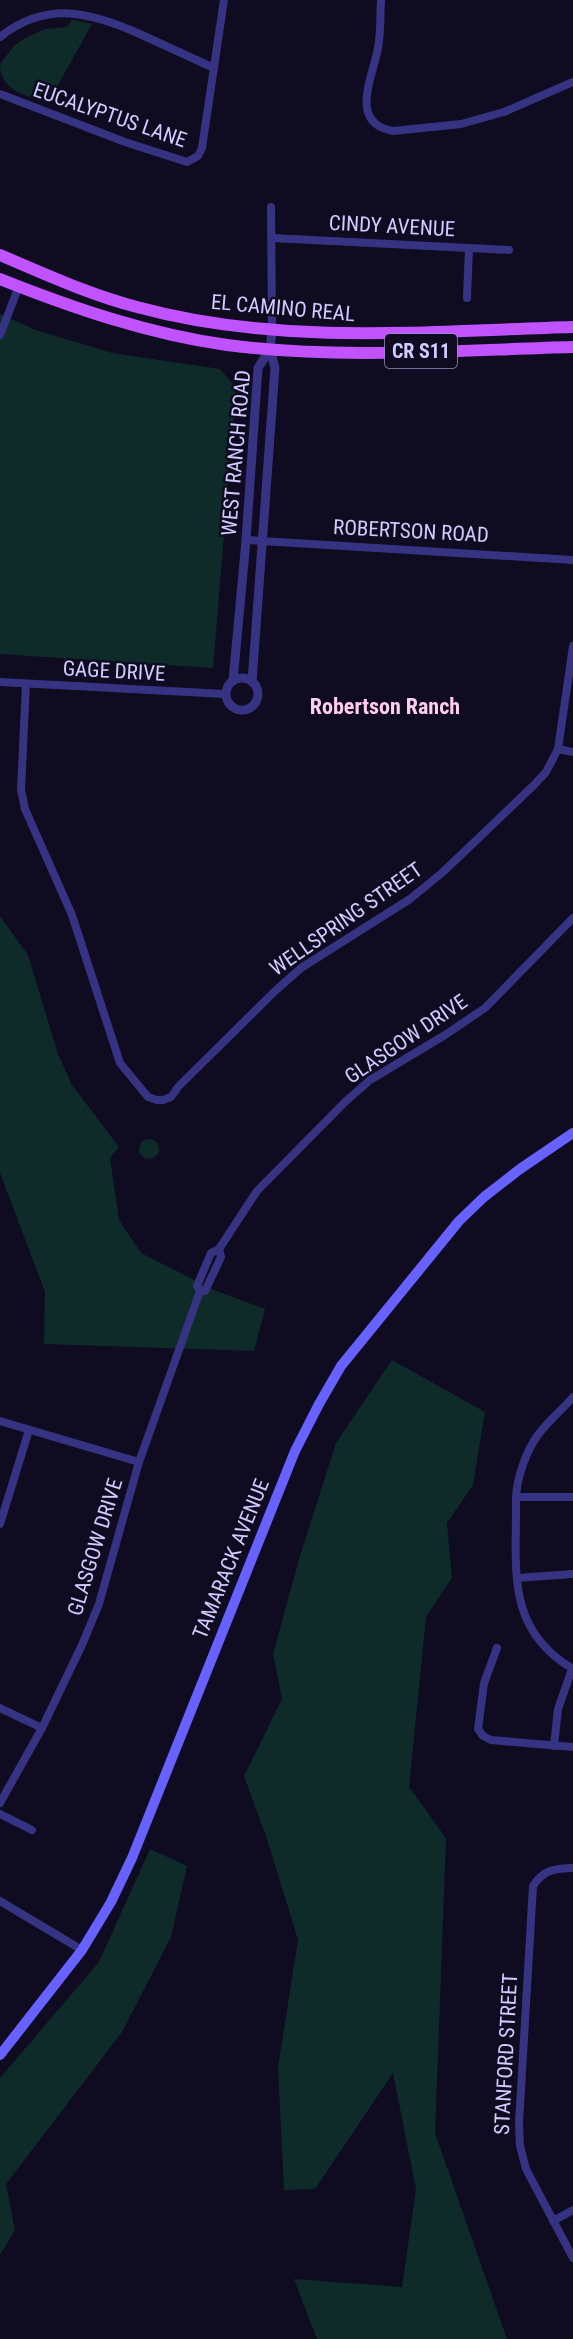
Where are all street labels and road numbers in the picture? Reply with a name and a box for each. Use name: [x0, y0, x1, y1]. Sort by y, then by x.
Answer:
street label: EUCALYPTUS LANE: [30, 78, 190, 152]
street label: CINDY AVENUE: [328, 211, 456, 241]
street label: EL CAMINO REAL: [210, 290, 356, 326]
road number: CR S11: [385, 334, 457, 368]
street label: WEST RANCH ROAD: [217, 369, 255, 537]
street label: ROBERTSON ROAD: [333, 515, 489, 547]
street label: GAGE DRIVE: [62, 656, 166, 686]
street label: WELLSPRING STREET: [265, 857, 427, 981]
street label: GLASGOW DRIVE: [340, 989, 472, 1089]
street label: GLASGOW DRIVE: [63, 1476, 127, 1618]
street label: TAMARACK AVENUE: [188, 1476, 274, 1642]
street label: STANFORD STREET: [490, 1973, 522, 2135]

